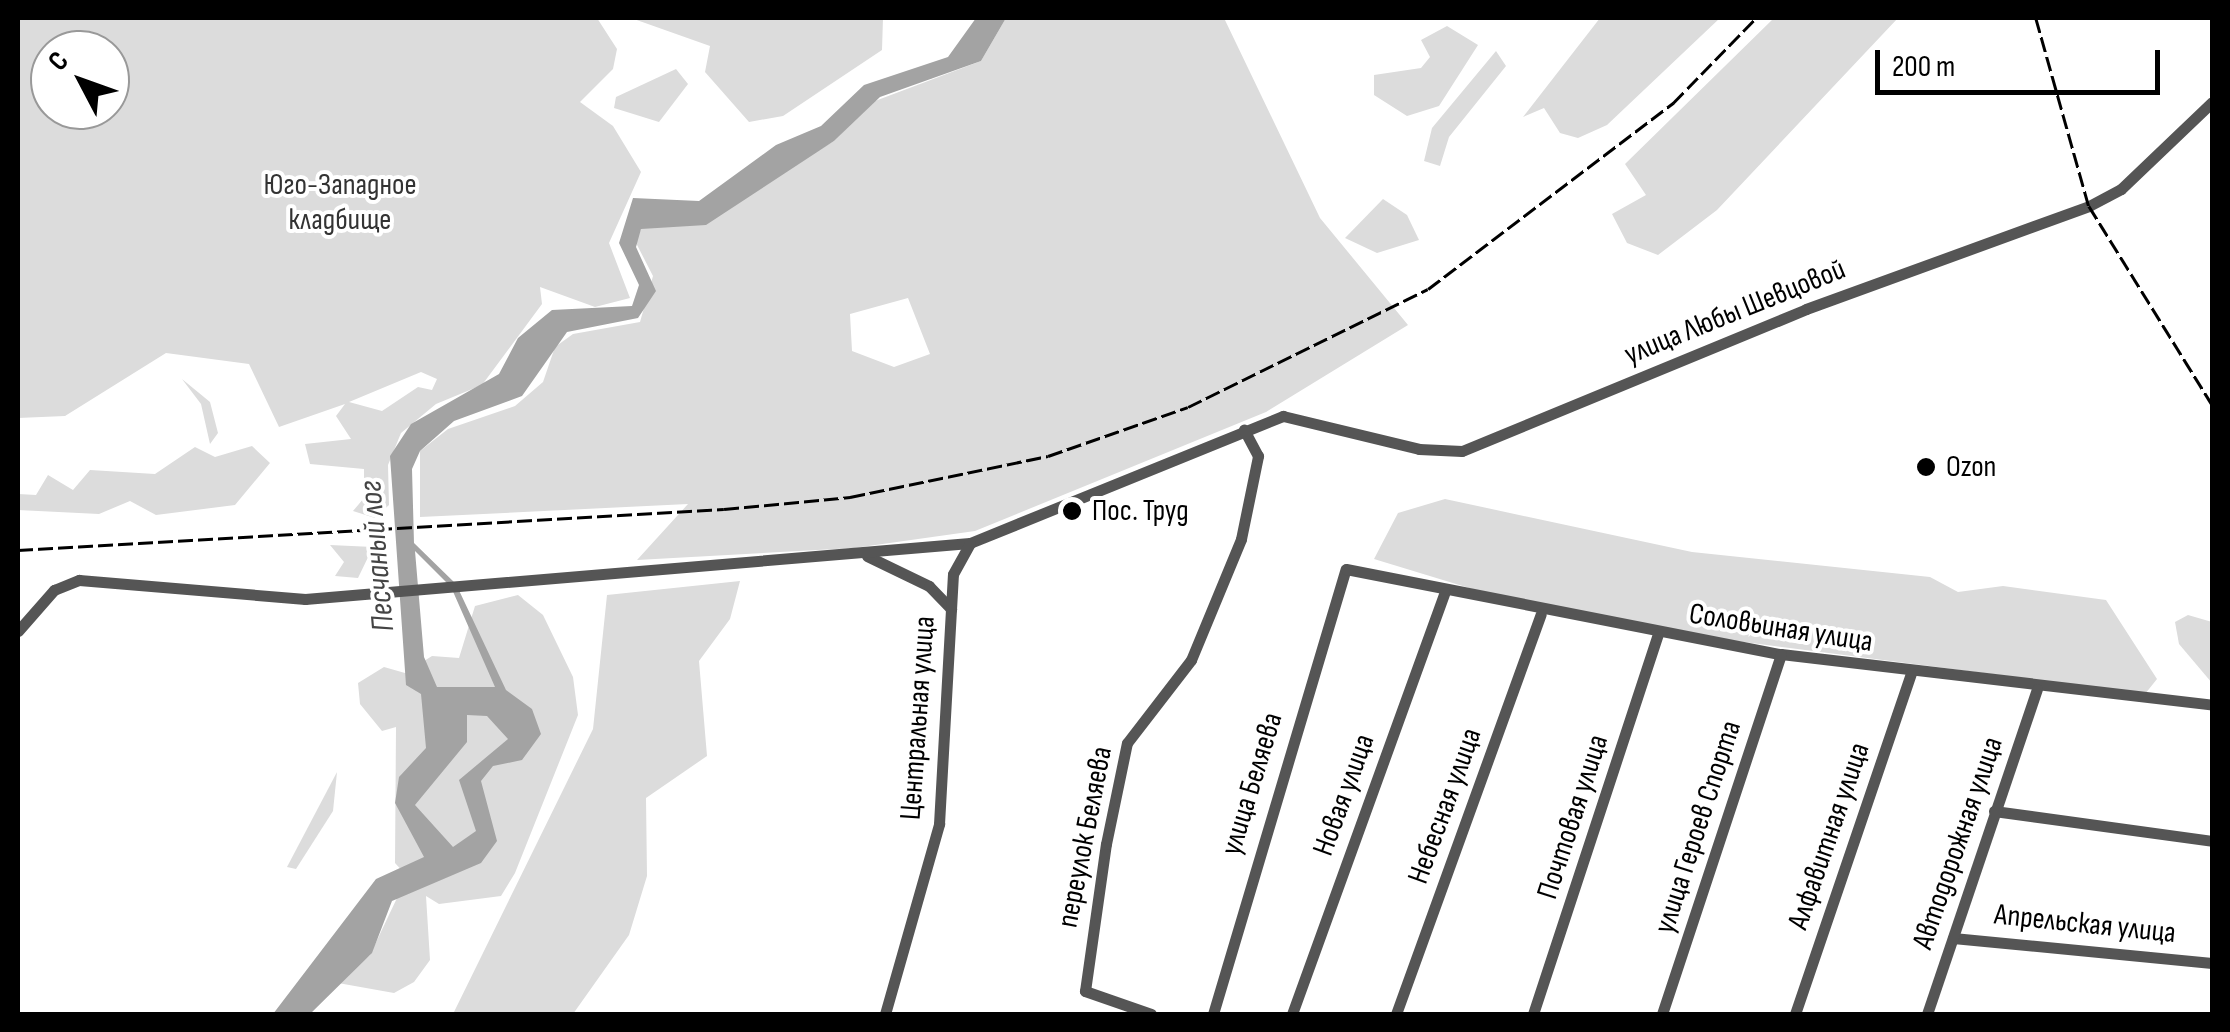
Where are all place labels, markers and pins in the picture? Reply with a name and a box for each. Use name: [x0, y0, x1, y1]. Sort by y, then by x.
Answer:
place label: Ozon: [1946, 449, 1996, 485]
marker: Ozon: [1915, 456, 1937, 478]
place label: Пос. Труд: [1092, 493, 1189, 529]
marker: Пос. Труд: [1061, 500, 1083, 522]

